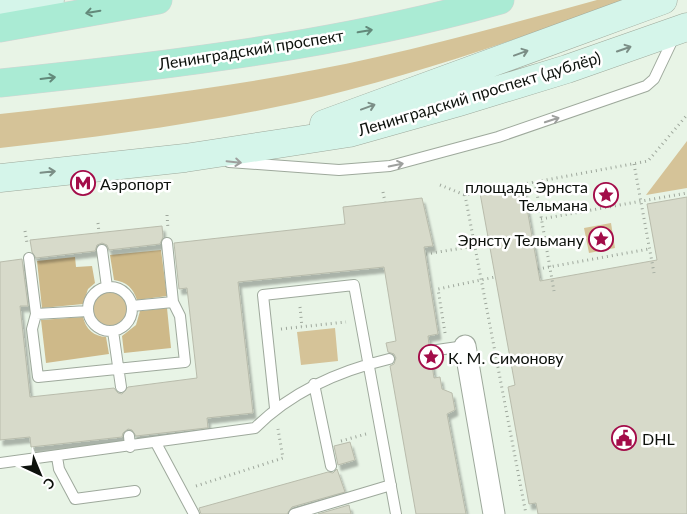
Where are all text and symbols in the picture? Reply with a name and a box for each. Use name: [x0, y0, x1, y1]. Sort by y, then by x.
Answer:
one-way arrow: [86, 8, 102, 17]
street label: Ленинградский проспект: [156, 25, 345, 73]
one-way arrow: [357, 26, 373, 36]
one-way arrow: [616, 44, 632, 53]
street label: Ленинградский проспект (дублёр): [354, 47, 603, 139]
one-way arrow: [513, 48, 529, 57]
one-way arrow: [40, 73, 56, 83]
one-way arrow: [360, 102, 375, 111]
one-way arrow: [543, 114, 559, 124]
one-way arrow: [226, 158, 242, 167]
one-way arrow: [387, 160, 403, 169]
one-way arrow: [40, 167, 56, 177]
metro station icon: Аэропорт: [70, 170, 96, 196]
place label: Аэропорт: [100, 174, 171, 193]
place label: площадь Эрнста Тельмана: [465, 177, 588, 214]
place icon: площадь Эрнста Тельмана: [593, 182, 619, 208]
place icon: Эрнсту Тельману: [588, 226, 614, 252]
place label: Эрнсту Тельману: [458, 230, 585, 249]
place icon: К. М. Симонову: [418, 344, 444, 370]
place label: К. М. Симонову: [448, 348, 564, 367]
public building icon: DHL: [611, 425, 637, 451]
place label: DHL: [642, 429, 675, 448]
north arrow: [15, 449, 65, 499]
text: С: [40, 474, 59, 494]

